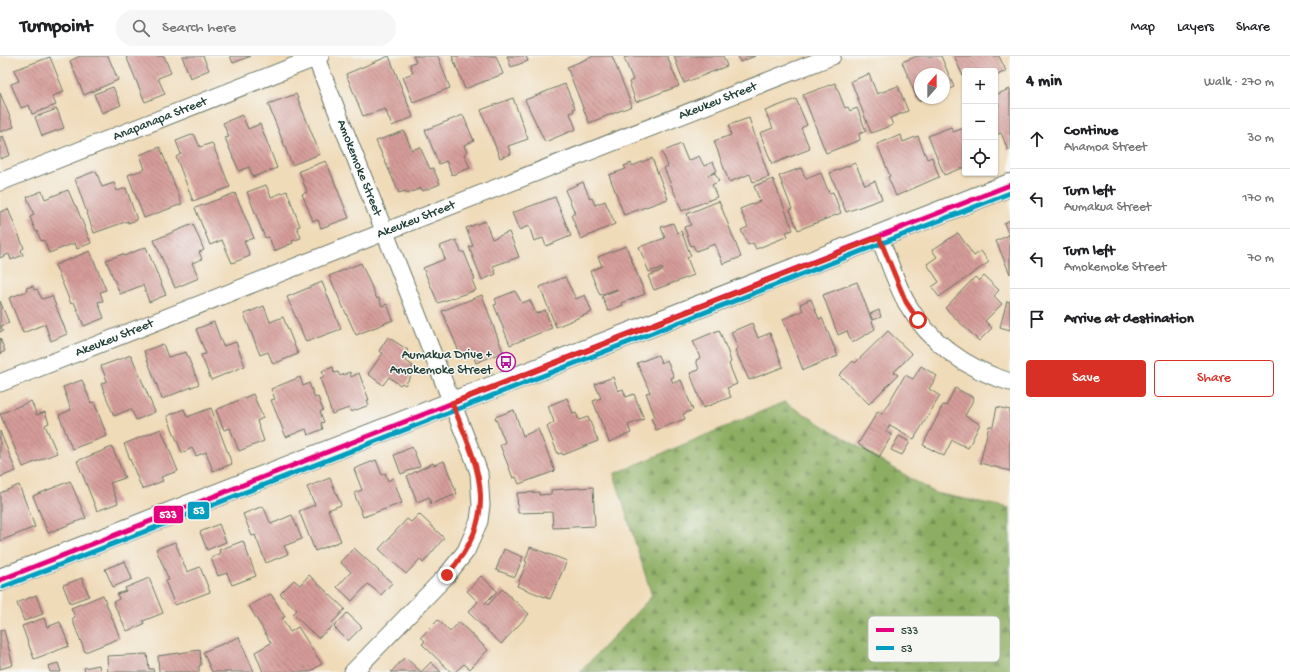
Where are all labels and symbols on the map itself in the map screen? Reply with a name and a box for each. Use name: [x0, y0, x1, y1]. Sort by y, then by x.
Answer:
north arrow: [914, 68, 950, 104]
street label: Akeukeu Street: [676, 78, 760, 123]
street label: Anapanapa Street: [111, 93, 211, 144]
street label: Amokemoke Street: [334, 117, 386, 220]
street label: Akeukeu Street: [375, 197, 459, 242]
route start: [909, 311, 927, 329]
street label: Akeukeu Street: [73, 315, 157, 360]
place label: Aumakua Drive + Amokemoke Street: [390, 348, 494, 378]
bus stop icon: Aumakua Drive + Amokemoke Street: [495, 351, 517, 373]
line badge: 53: [187, 501, 210, 520]
line badge: 533: [153, 505, 184, 524]
text: 53: [193, 506, 205, 518]
text: 533: [159, 510, 177, 522]
route end: [438, 566, 456, 584]
legend: [868, 616, 1000, 662]
text: 533: [901, 626, 918, 638]
text: 53: [901, 644, 913, 656]

